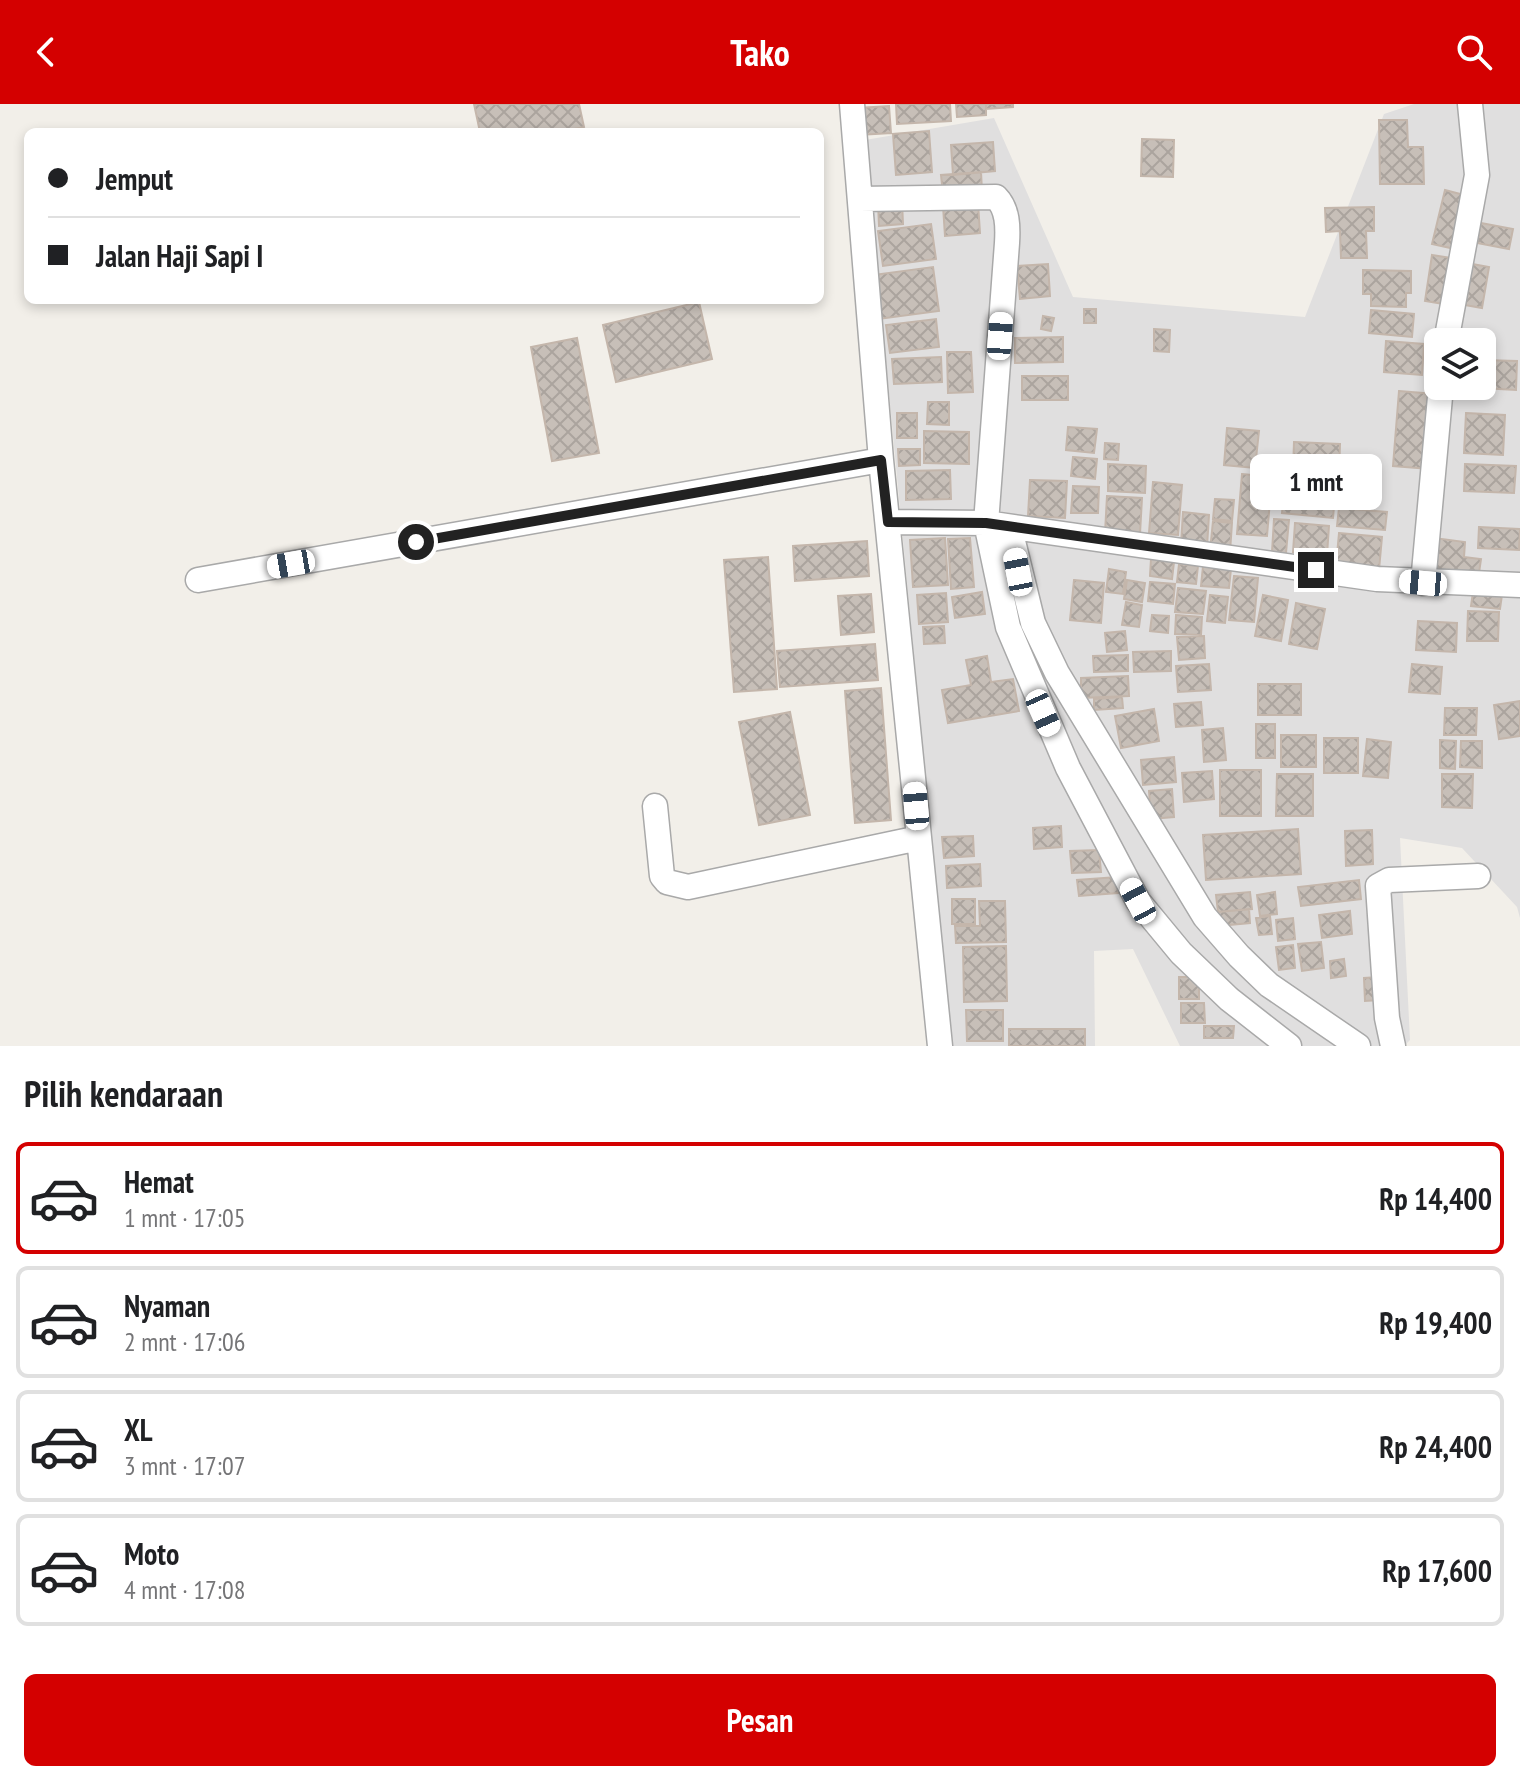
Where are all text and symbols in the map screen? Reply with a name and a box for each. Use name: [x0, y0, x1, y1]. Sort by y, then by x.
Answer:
text: Tako: [730, 29, 790, 76]
icon: back: [24, 30, 68, 74]
icon: search: [1452, 30, 1496, 74]
text: Jemput: [96, 159, 173, 198]
text: Jalan Haji Sapi I: [96, 236, 263, 275]
car: [986, 311, 1014, 361]
map controls: [1424, 328, 1496, 400]
button: layers: [1424, 328, 1496, 400]
callout: 1 mnt: [1250, 454, 1382, 510]
text: 1 mnt: [1289, 465, 1343, 498]
route start: [398, 524, 434, 560]
car: [1002, 546, 1034, 598]
car: [265, 548, 317, 580]
route end: [1298, 552, 1334, 588]
car: [1398, 569, 1448, 597]
car: [1022, 686, 1064, 740]
car: [902, 781, 930, 831]
car: [1116, 874, 1160, 928]
text: Pilih kendaraan: [24, 1070, 223, 1117]
icon: car: [28, 1162, 100, 1234]
text: Hemat: [124, 1162, 194, 1201]
text: Rp 14,400: [1379, 1179, 1492, 1218]
text: 1 mnt · 17:05: [124, 1201, 245, 1234]
icon: car: [28, 1286, 100, 1358]
text: Nyaman: [124, 1286, 210, 1325]
text: Rp 19,400: [1379, 1303, 1492, 1342]
text: 2 mnt · 17:06: [124, 1325, 245, 1358]
icon: car: [28, 1410, 100, 1482]
text: XL: [124, 1410, 153, 1449]
text: Rp 24,400: [1379, 1427, 1492, 1466]
text: 3 mnt · 17:07: [124, 1449, 245, 1482]
icon: car: [28, 1534, 100, 1606]
text: Moto: [124, 1534, 179, 1573]
text: Rp 17,600: [1382, 1551, 1492, 1590]
text: 4 mnt · 17:08: [124, 1573, 245, 1606]
button: Pesan: [24, 1674, 1496, 1766]

